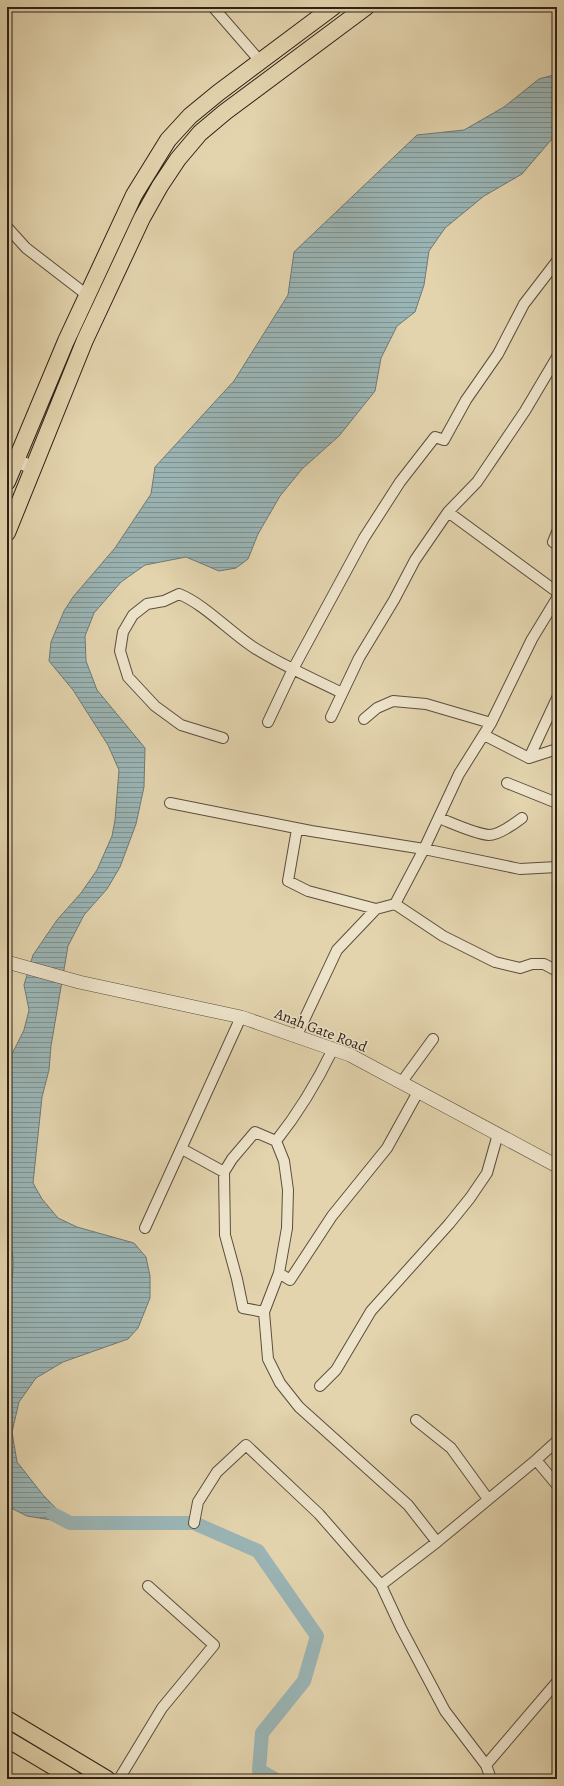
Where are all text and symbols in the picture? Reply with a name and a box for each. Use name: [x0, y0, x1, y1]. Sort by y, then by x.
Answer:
street label: Anah Gate Road: [271, 1003, 371, 1057]

